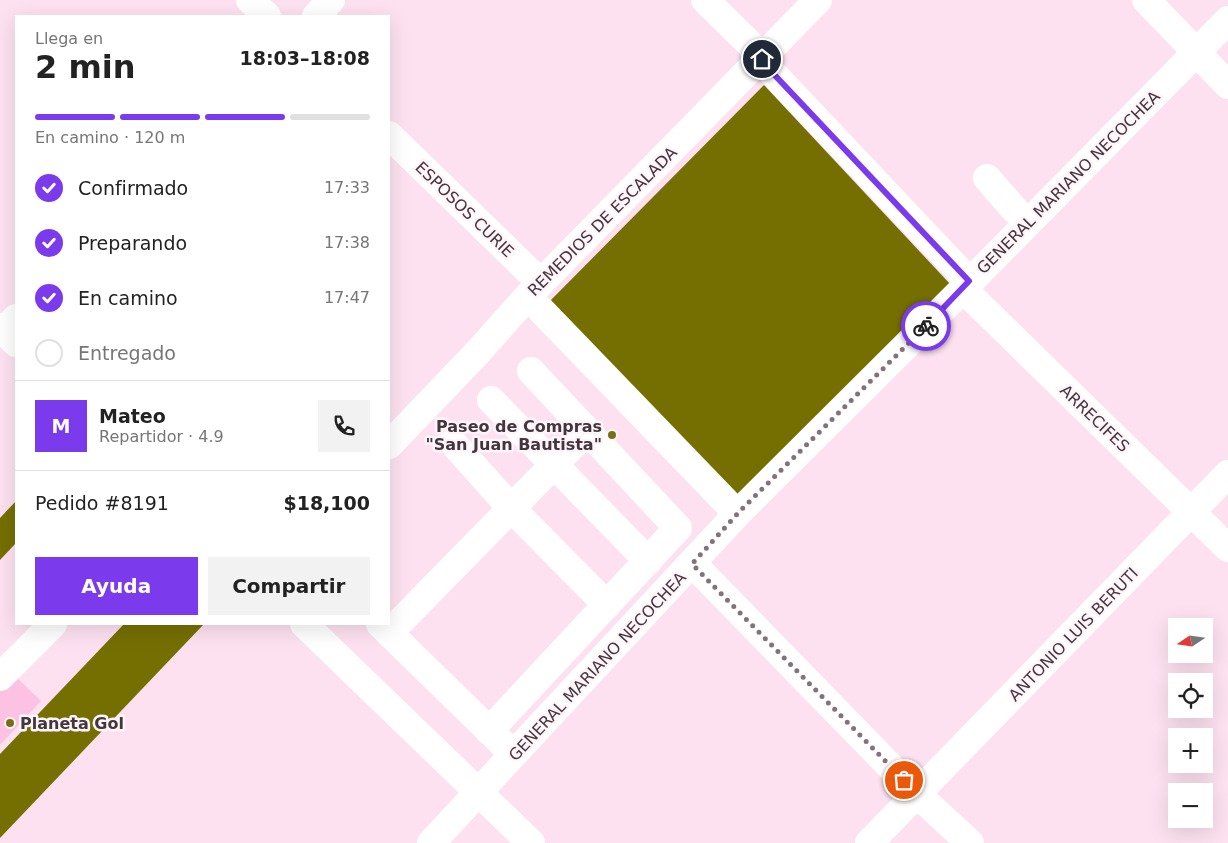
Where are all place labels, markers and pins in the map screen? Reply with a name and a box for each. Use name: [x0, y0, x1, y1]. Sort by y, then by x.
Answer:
pin: [741, 38, 783, 80]
place label: Paseo de Compras "San Juan Bautista": [425, 417, 602, 454]
marker: Paseo de Compras "San Juan Bautista": [606, 429, 618, 441]
place label: Planeta Gol: [20, 714, 124, 733]
marker: Planeta Gol: [4, 717, 16, 729]
pin: [883, 759, 925, 801]

